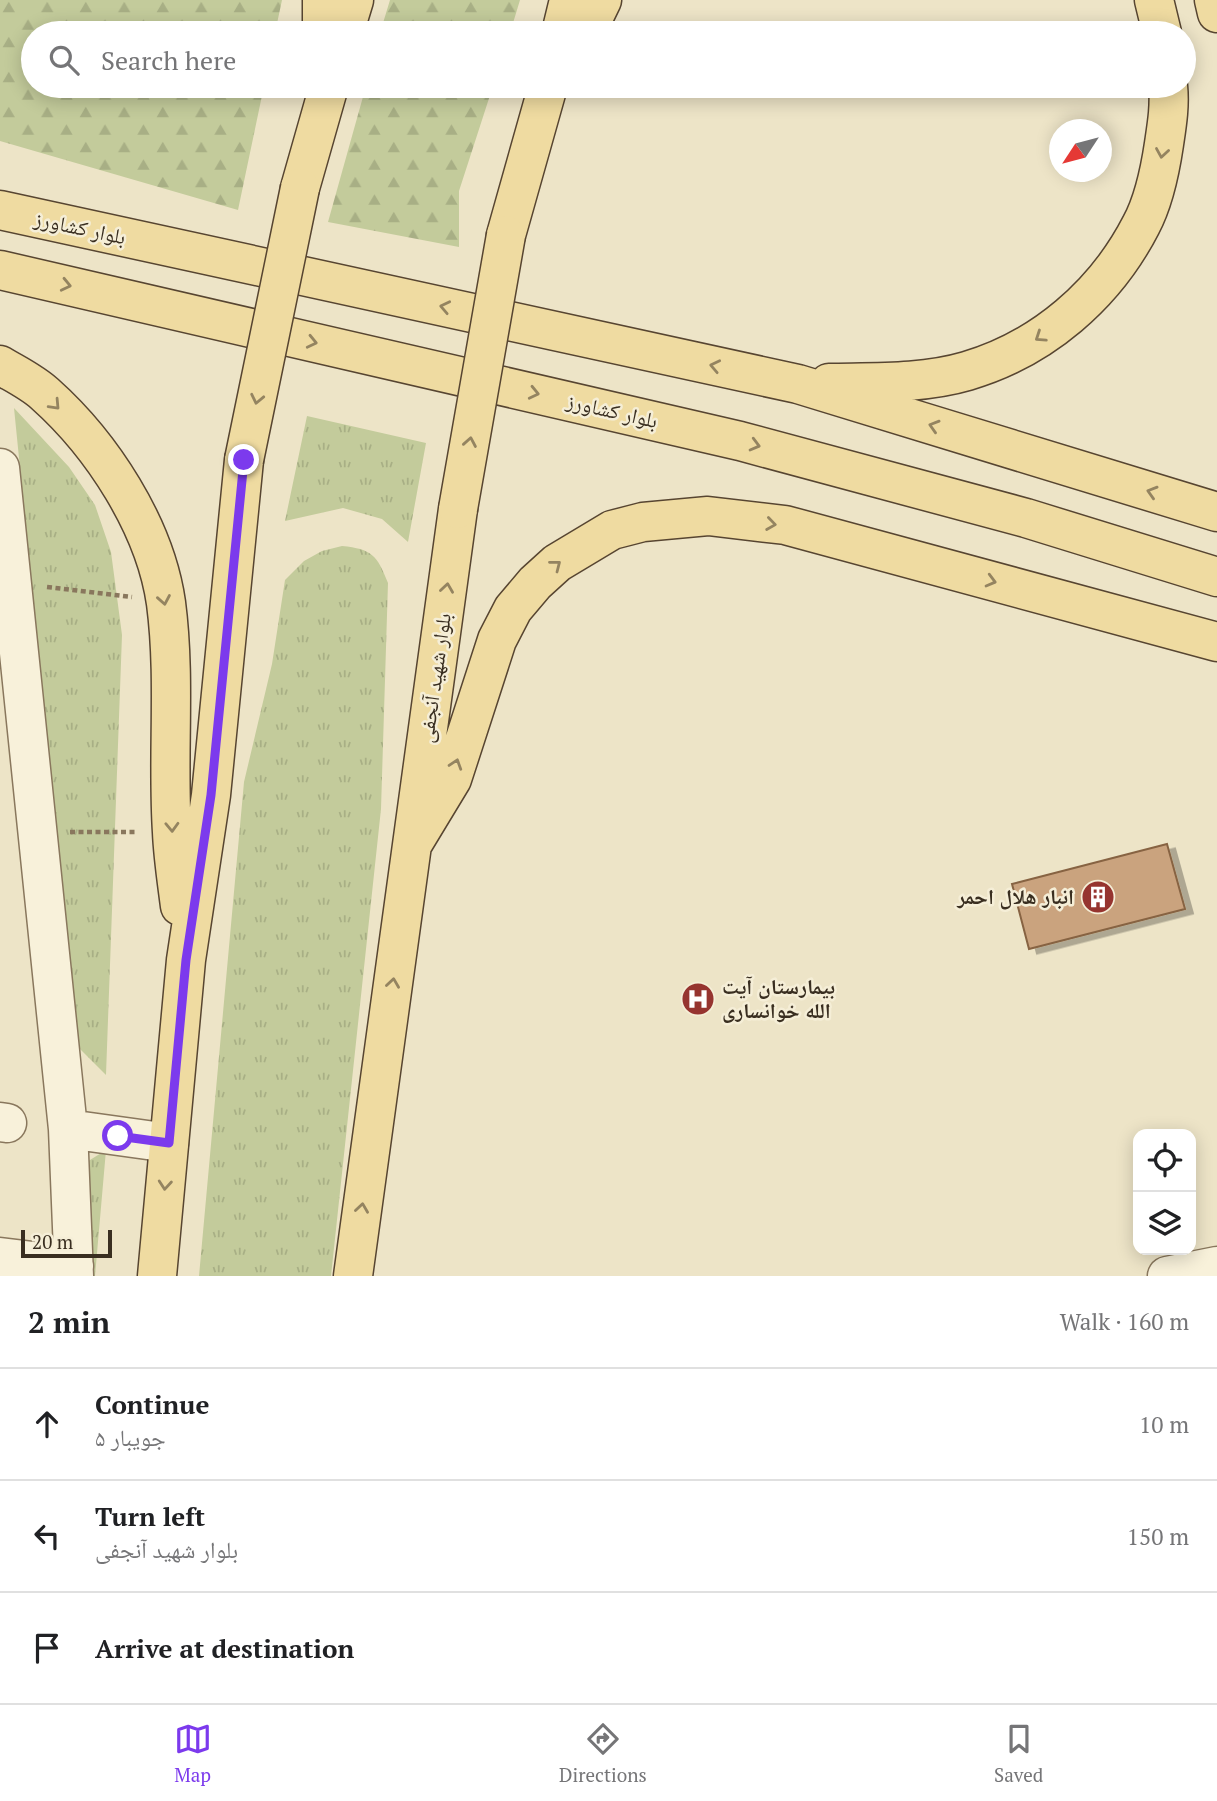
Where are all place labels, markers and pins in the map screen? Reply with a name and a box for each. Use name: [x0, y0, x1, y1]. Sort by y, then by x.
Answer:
building icon: انبار هلال احمر: [1079, 878, 1117, 916]
place label: انبار هلال احمر: [956, 882, 1074, 910]
place label: بیمارستان آیت الله خوانساری: [722, 972, 835, 1024]
hospital icon: بیمارستان آیت الله خوانساری: [679, 980, 717, 1018]

